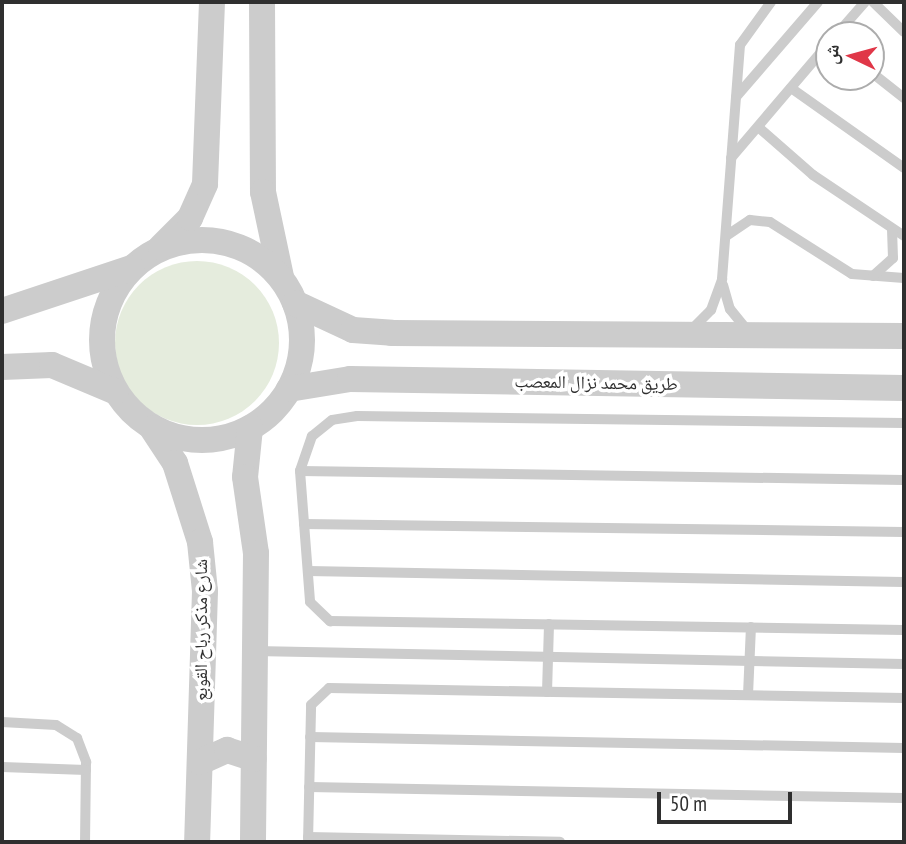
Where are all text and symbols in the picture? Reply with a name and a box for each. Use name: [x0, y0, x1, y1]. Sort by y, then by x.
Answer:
north arrow: [815, 21, 885, 91]
text: ش: [818, 43, 844, 65]
street label: طريق محمد نزال المعصب: [514, 371, 678, 395]
street label: شارع مذكر رباح القوبع: [190, 559, 212, 701]
scale bar: [661, 778, 796, 822]
text: 50 m: [670, 790, 707, 817]

